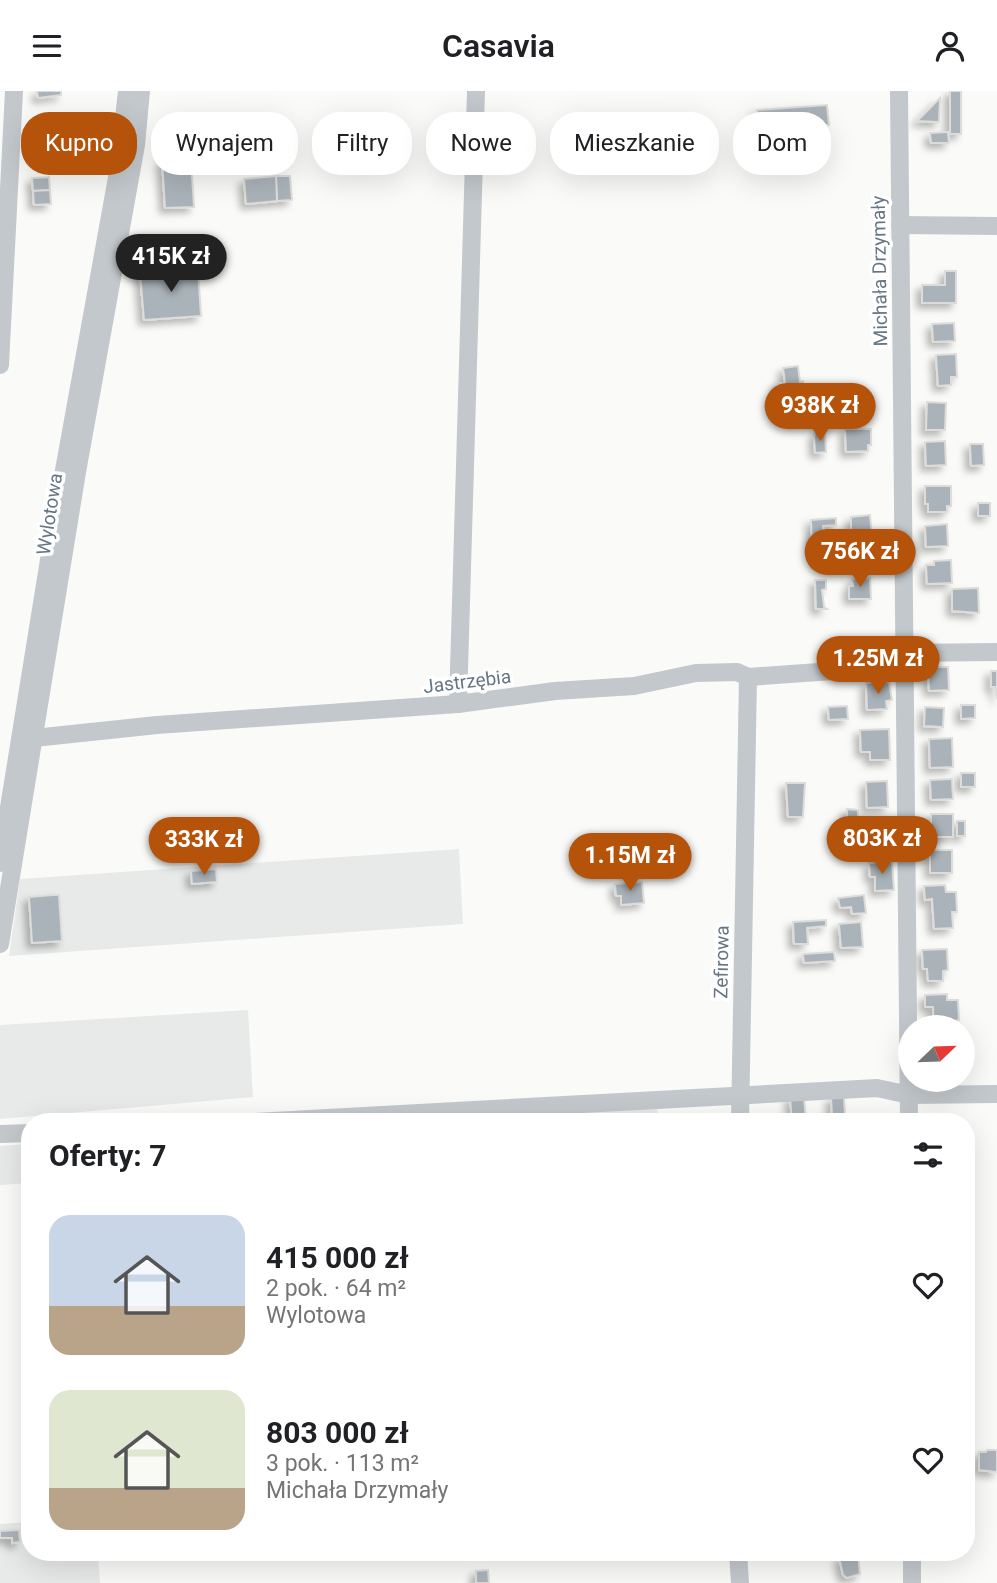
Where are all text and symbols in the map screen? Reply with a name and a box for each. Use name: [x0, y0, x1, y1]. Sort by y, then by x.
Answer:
icon: menu: [28, 27, 66, 65]
text: Casavia: [442, 27, 555, 65]
icon: person: [931, 27, 969, 65]
chip: Kupno: [21, 112, 137, 175]
chip: Wynajem: [151, 112, 298, 175]
chip: Filtry: [312, 112, 412, 175]
chip: Nowe: [426, 112, 536, 175]
chip: Mieszkanie: [550, 112, 719, 175]
chip: Dom: [733, 112, 831, 175]
street label: Michała Drzymały: [867, 195, 892, 346]
pin: 415K zł: [106, 235, 236, 294]
text: 415K zł: [132, 243, 210, 270]
pin: 938K zł: [755, 383, 885, 443]
text: 938K zł: [781, 392, 859, 419]
street label: Wylotowa: [32, 471, 67, 557]
pin: 756K zł: [795, 529, 925, 589]
text: 756K zł: [821, 538, 899, 565]
pin: 1.25M zł: [806, 637, 950, 696]
text: 1.25M zł: [833, 645, 923, 672]
street label: Jastrzębia: [422, 665, 512, 698]
pin: 333K zł: [139, 817, 269, 877]
pin: 803K zł: [817, 817, 947, 876]
text: 803K zł: [843, 825, 921, 852]
text: 333K zł: [165, 826, 243, 853]
pin: 1.15M zł: [558, 833, 702, 893]
text: 1.15M zł: [585, 842, 675, 869]
street label: Zefirowa: [709, 925, 734, 999]
north arrow: [898, 1015, 975, 1092]
map controls: [898, 1015, 975, 1092]
icon: filters: [909, 1136, 947, 1174]
text: Oferty: 7: [49, 1138, 166, 1173]
text: 415 000 zł: [266, 1240, 409, 1275]
icon: home: [105, 1243, 189, 1327]
icon: heart: [909, 1266, 947, 1304]
text: 2 pok. · 64 m²: [266, 1275, 406, 1302]
text: Wylotowa: [266, 1302, 366, 1329]
text: 803 000 zł: [266, 1415, 409, 1450]
icon: home: [105, 1418, 189, 1502]
icon: heart: [909, 1441, 947, 1479]
text: 3 pok. · 113 m²: [266, 1450, 419, 1477]
text: Michała Drzymały: [266, 1477, 448, 1504]

